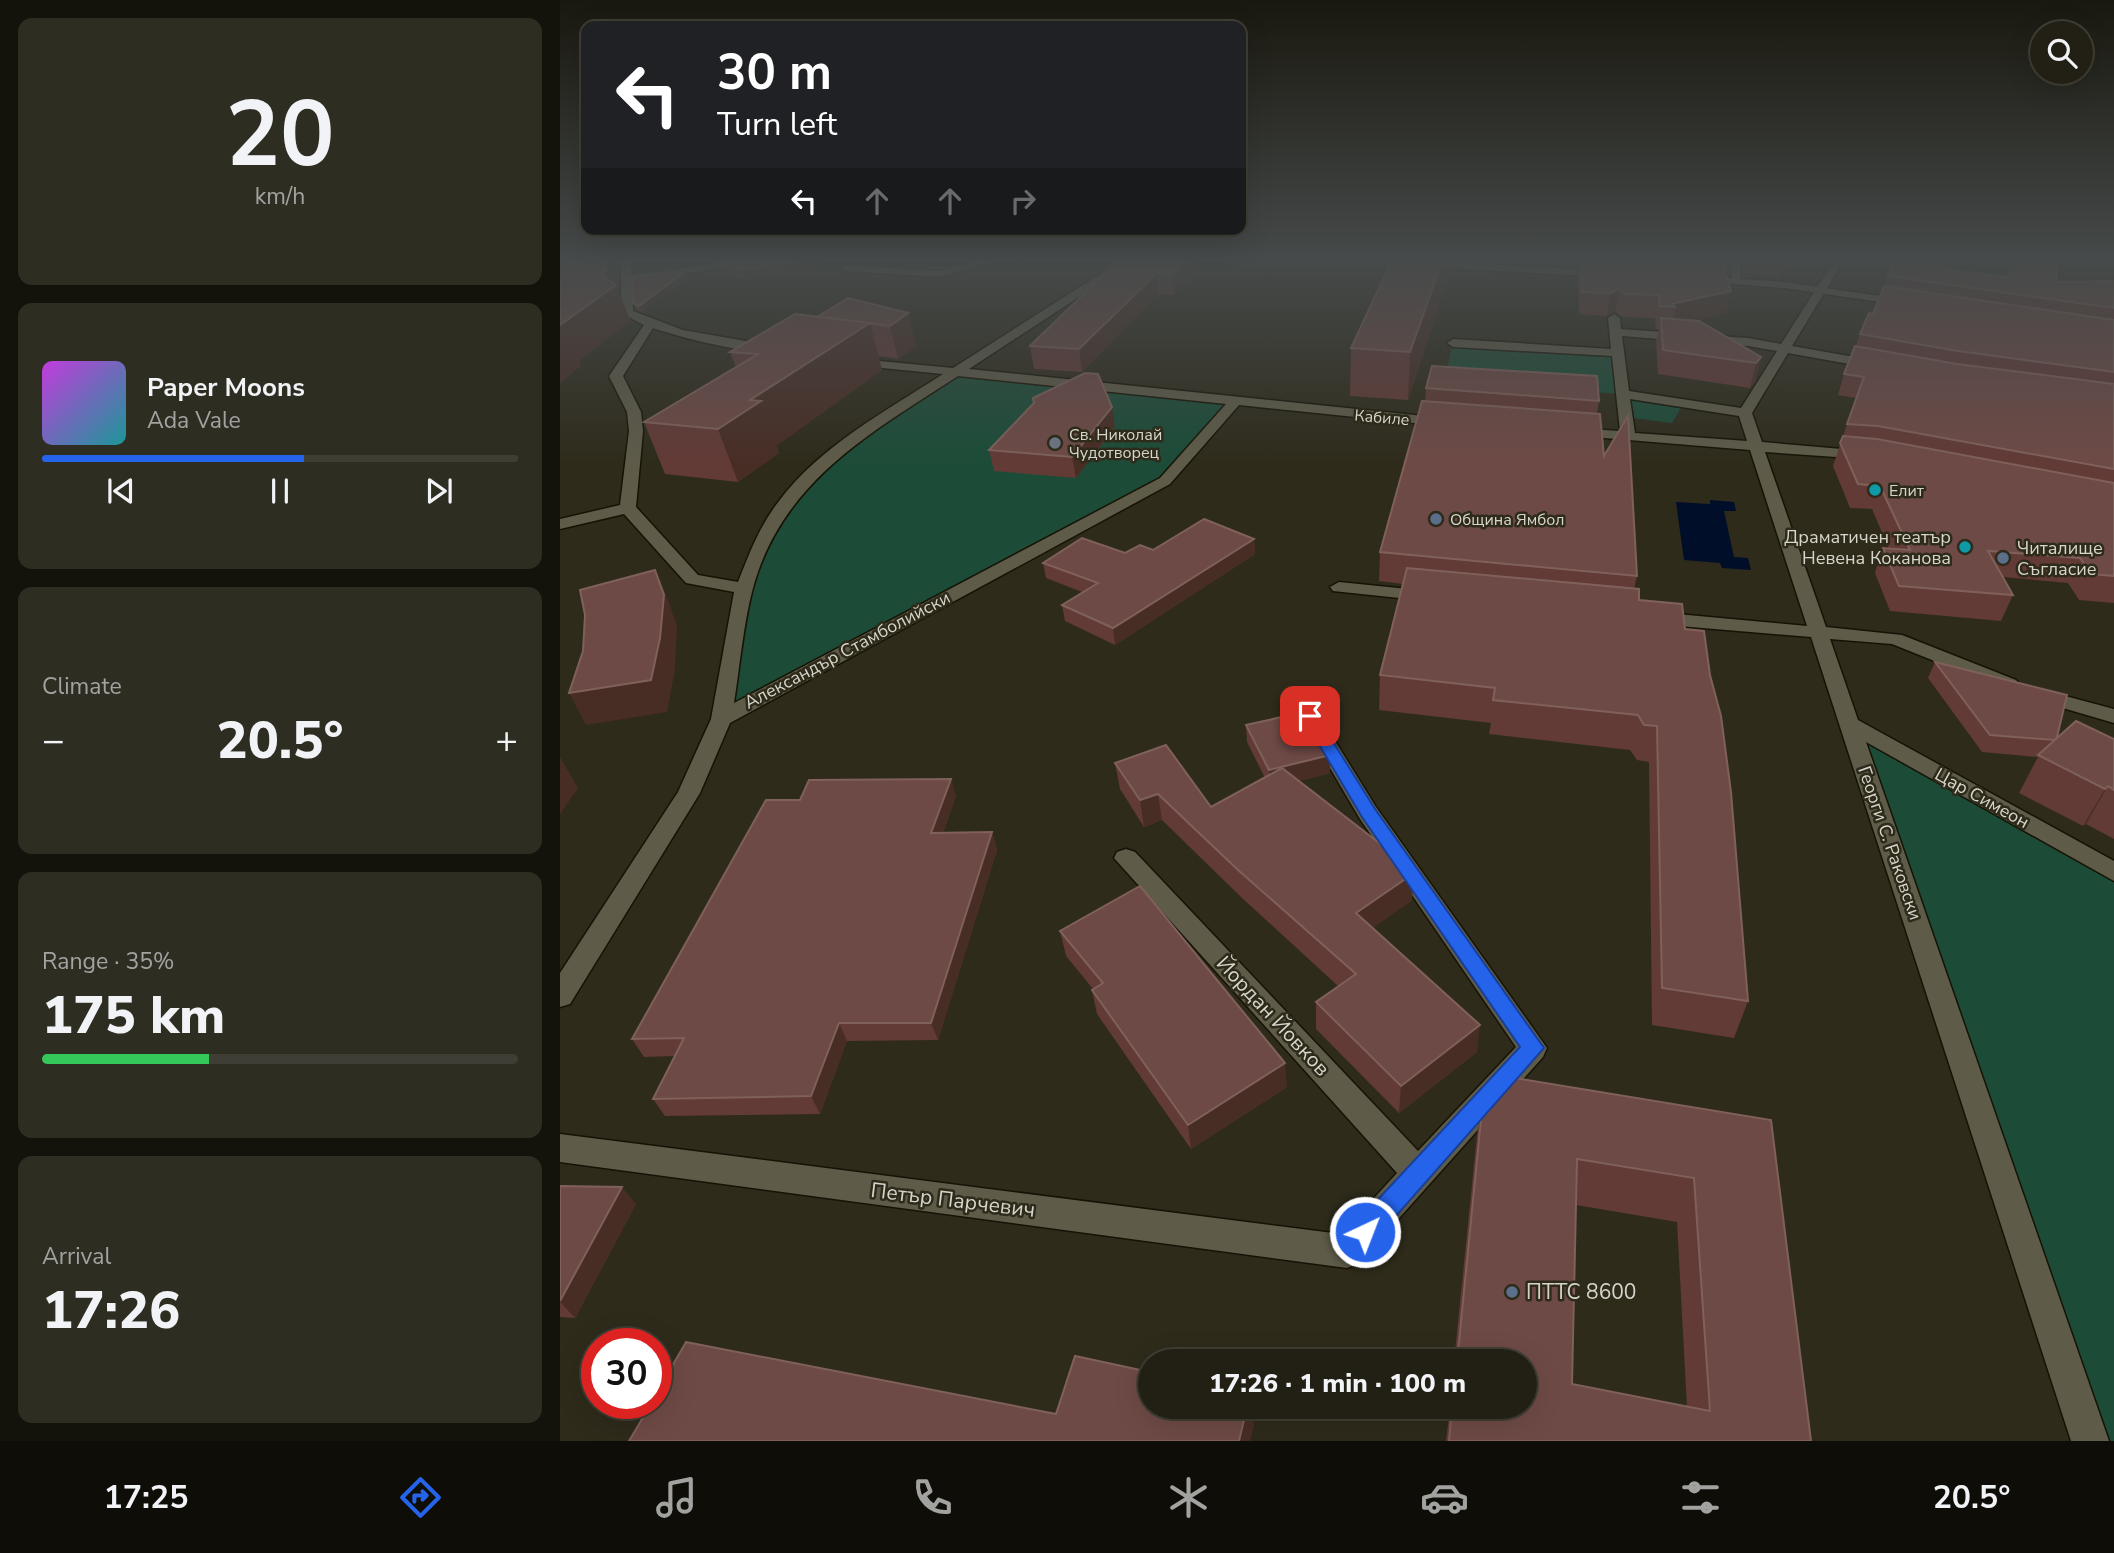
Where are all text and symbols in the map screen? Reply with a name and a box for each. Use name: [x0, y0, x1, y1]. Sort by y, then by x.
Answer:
map controls: [2030, 21, 2093, 84]
button: search: [2030, 21, 2093, 84]
text: 30 m: [717, 39, 832, 106]
icon: left: [602, 49, 693, 140]
text: 20: [225, 73, 335, 197]
text: Turn left: [717, 103, 837, 146]
text: km/h: [255, 181, 305, 212]
icon: left: [785, 182, 823, 220]
icon: ahead: [858, 182, 896, 220]
icon: ahead: [931, 182, 969, 220]
icon: right: [1004, 182, 1042, 220]
text: Paper Moons: [147, 370, 305, 405]
text: Ada Vale: [147, 405, 241, 436]
street label: Кабиле: [1353, 405, 1410, 431]
place label: Св. Николай Чудотворец: [1069, 424, 1162, 464]
marker: Св. Николай Чудотворец: [1047, 435, 1063, 451]
icon: previous: [102, 472, 140, 510]
icon: pause: [261, 472, 299, 510]
icon: next: [420, 472, 458, 510]
place label: Елит: [1889, 480, 1925, 502]
marker: Елит: [1867, 482, 1883, 498]
place label: Община Ямбол: [1450, 509, 1564, 531]
marker: Община Ямбол: [1428, 511, 1444, 527]
place label: Драматичен театър Невена Коканова: [1784, 525, 1951, 570]
place label: Читалище Съгласие: [2017, 536, 2103, 581]
marker: Драматичен театър Невена Коканова: [1957, 539, 1973, 555]
marker: Читалище Съгласие: [1995, 550, 2011, 566]
street label: Александър Стамболийски: [740, 585, 954, 715]
text: Climate: [42, 671, 122, 702]
pin: [1280, 686, 1340, 746]
icon: arrive: [1291, 697, 1329, 735]
text: 20.5°: [216, 705, 344, 776]
text: −: [42, 715, 65, 766]
text: +: [495, 715, 518, 766]
street label: Цар Симеон: [1931, 762, 2033, 834]
street label: Георги С. Раковски: [1852, 763, 1928, 923]
text: Range · 35%: [42, 946, 174, 977]
street label: Йордан Йовков: [1210, 950, 1336, 1082]
text: 175 km: [42, 980, 225, 1051]
street label: Петър Парчевич: [869, 1176, 1037, 1224]
position arrow: [1328, 1195, 1402, 1269]
text: Arrival: [42, 1241, 111, 1272]
text: 17:26: [42, 1275, 180, 1346]
place label: ПТТС 8600: [1526, 1278, 1636, 1306]
marker: ПТТС 8600: [1504, 1284, 1520, 1300]
speed limit sign: 30: [581, 1328, 672, 1419]
text: 17:26 · 1 min · 100 m: [1209, 1366, 1466, 1401]
icon: directions: [396, 1473, 445, 1522]
icon: music: [652, 1473, 701, 1522]
icon: phone: [908, 1473, 957, 1522]
icon: climate: [1164, 1473, 1213, 1522]
icon: car: [1420, 1473, 1469, 1522]
icon: filters: [1676, 1473, 1725, 1522]
text: 17:25: [104, 1476, 188, 1519]
text: 20.5°: [1933, 1476, 2010, 1519]

